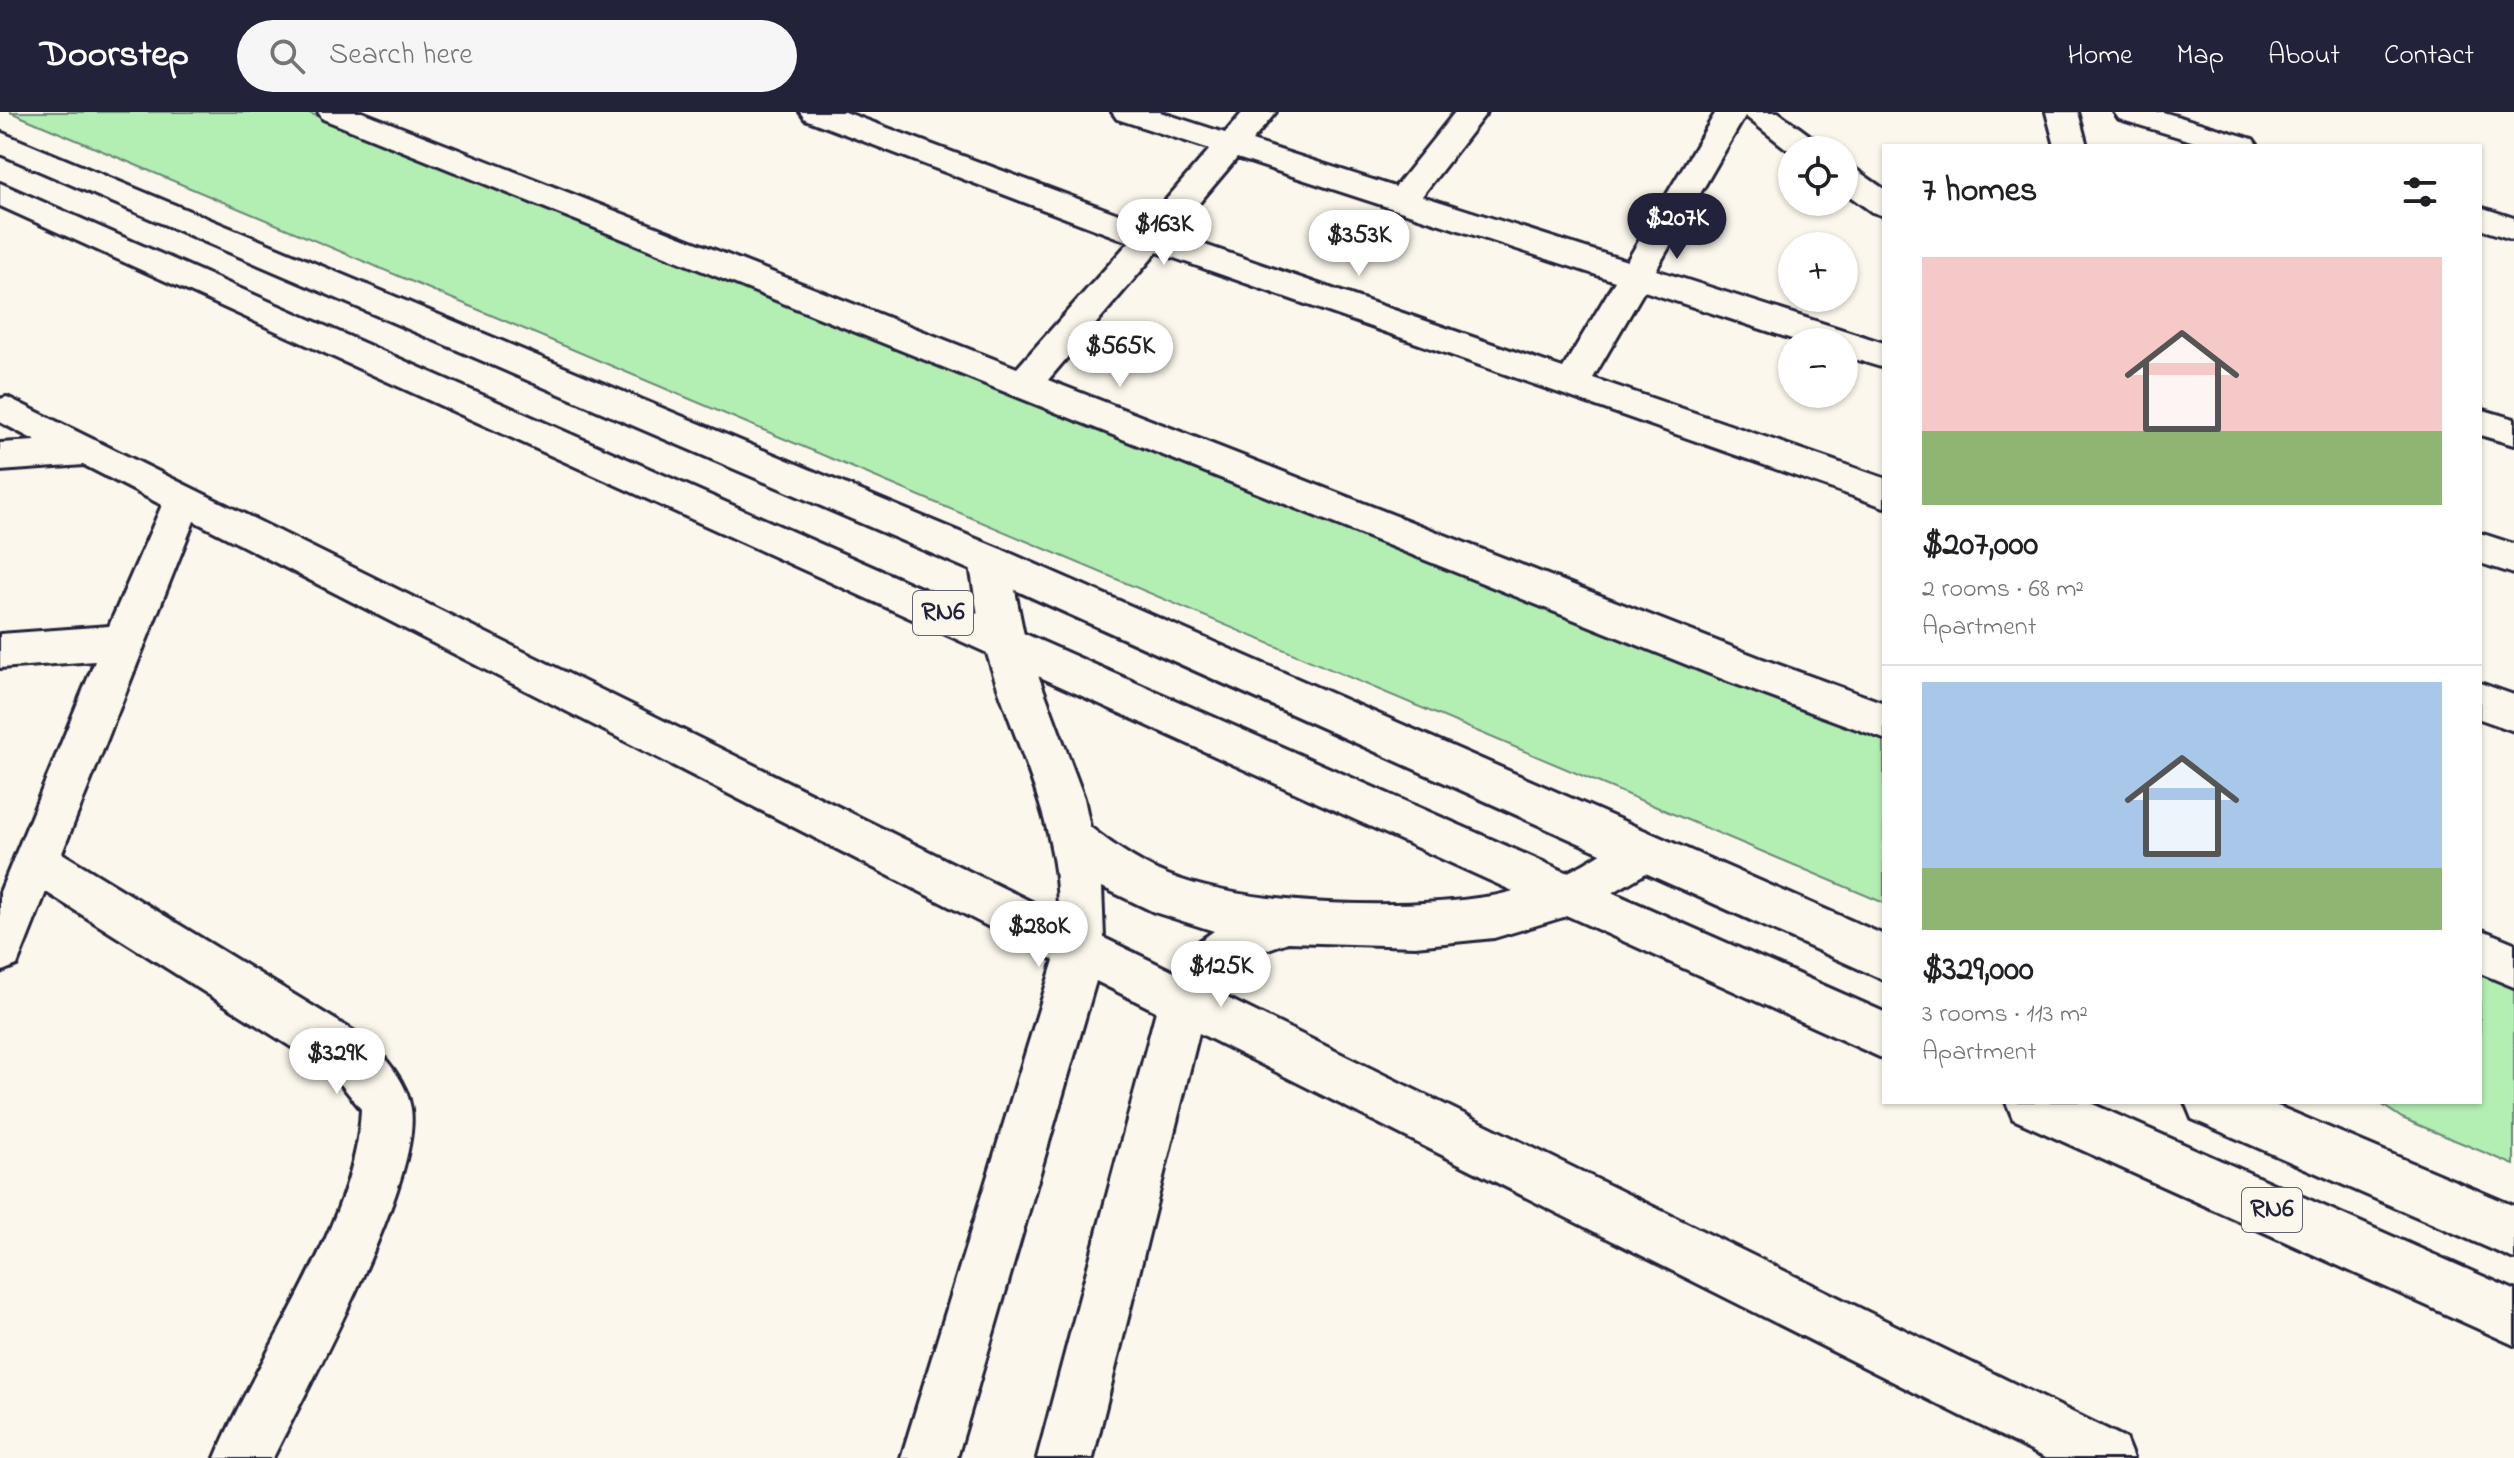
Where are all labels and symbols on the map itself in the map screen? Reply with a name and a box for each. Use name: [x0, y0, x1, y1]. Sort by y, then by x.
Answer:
pin: $207K: [1621, 193, 1733, 261]
pin: $163K: [1108, 199, 1220, 267]
pin: $353K: [1303, 210, 1415, 278]
pin: $565K: [1064, 321, 1176, 389]
road number: RN6: [913, 591, 973, 635]
pin: $280K: [983, 901, 1095, 969]
pin: $125K: [1165, 941, 1277, 1009]
pin: $329K: [281, 1028, 393, 1096]
road number: RN6: [2242, 1188, 2302, 1232]

